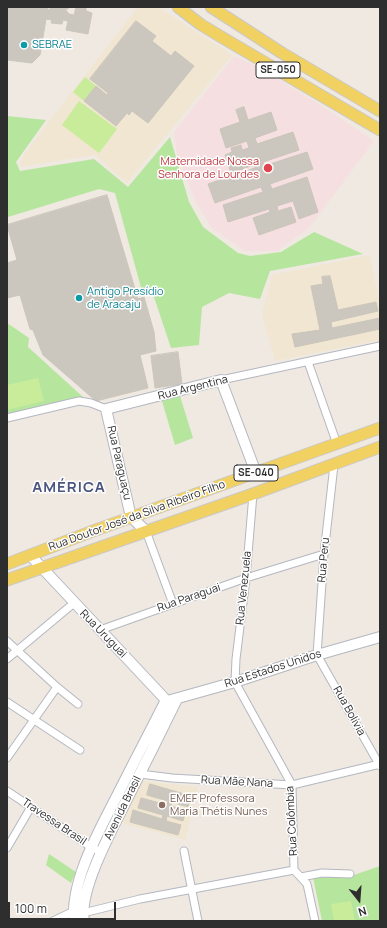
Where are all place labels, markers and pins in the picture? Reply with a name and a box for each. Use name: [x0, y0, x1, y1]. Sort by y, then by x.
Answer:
place label: SEBRAE: [32, 38, 72, 52]
marker: SEBRAE: [19, 40, 29, 50]
place label: Maternidade Nossa Senhora de Lourdes: [158, 155, 259, 181]
marker: Maternidade Nossa Senhora de Lourdes: [262, 162, 274, 174]
place label: Antigo Presídio de Aracaju: [87, 285, 164, 311]
marker: Antigo Presídio de Aracaju: [74, 293, 84, 303]
place label: EMEF Professora Maria Thétis Nunes: [170, 792, 267, 818]
marker: EMEF Professora Maria Thétis Nunes: [157, 800, 167, 810]

